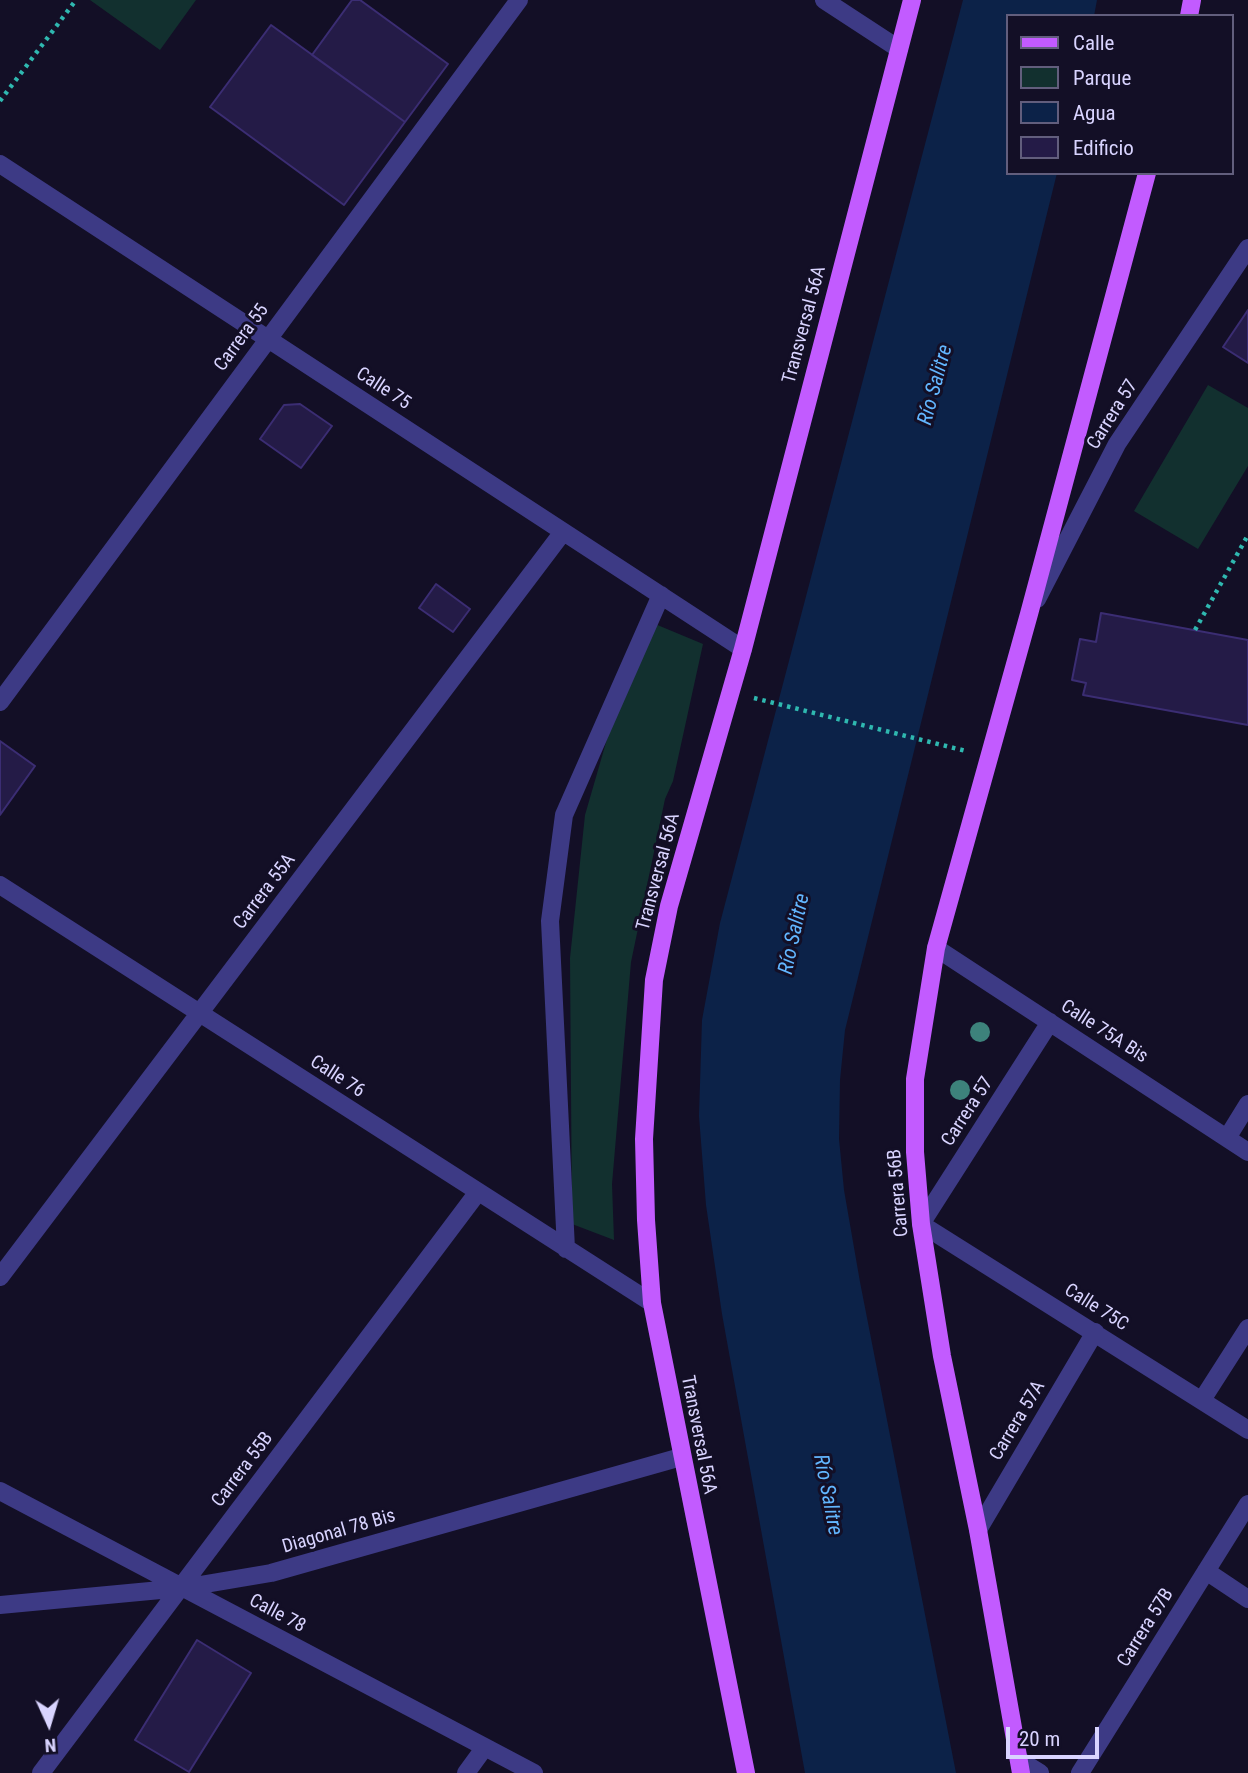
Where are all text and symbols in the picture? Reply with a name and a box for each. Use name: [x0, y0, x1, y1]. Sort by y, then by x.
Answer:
legend: [1006, 14, 1234, 175]
text: Calle: [1073, 31, 1114, 55]
text: Parque: [1073, 66, 1131, 90]
text: Agua: [1073, 101, 1116, 125]
text: Edificio: [1073, 136, 1134, 160]
street label: Transversal 56A: [778, 264, 832, 386]
street label: Carrera 55: [210, 300, 274, 376]
water label: Río Salitre: [913, 342, 959, 428]
street label: Calle 75: [351, 363, 415, 415]
street label: Carrera 57: [1083, 376, 1143, 454]
street label: Transversal 56A: [632, 811, 686, 933]
street label: Carrera 55A: [229, 850, 301, 934]
water label: Río Salitre: [774, 891, 816, 977]
street label: Calle 75A Bis: [1056, 995, 1152, 1069]
street label: Calle 76: [305, 1051, 369, 1103]
street label: Carrera 57: [937, 1073, 999, 1151]
street label: Carrera 56B: [884, 1148, 914, 1238]
street label: Calle 75C: [1060, 1279, 1132, 1337]
street label: Transversal 56A: [675, 1374, 721, 1496]
street label: Carrera 57A: [985, 1377, 1051, 1465]
street label: Carrera 55B: [207, 1428, 279, 1512]
water label: Río Salitre: [807, 1452, 847, 1538]
street label: Diagonal 78 Bis: [280, 1505, 398, 1559]
street label: Carrera 57B: [1113, 1585, 1179, 1671]
street label: Calle 78: [245, 1590, 309, 1638]
north arrow: [14, 1689, 84, 1759]
scale bar: [1010, 1714, 1103, 1758]
text: 20 m: [1019, 1727, 1060, 1751]
text: N: [44, 1734, 57, 1757]

